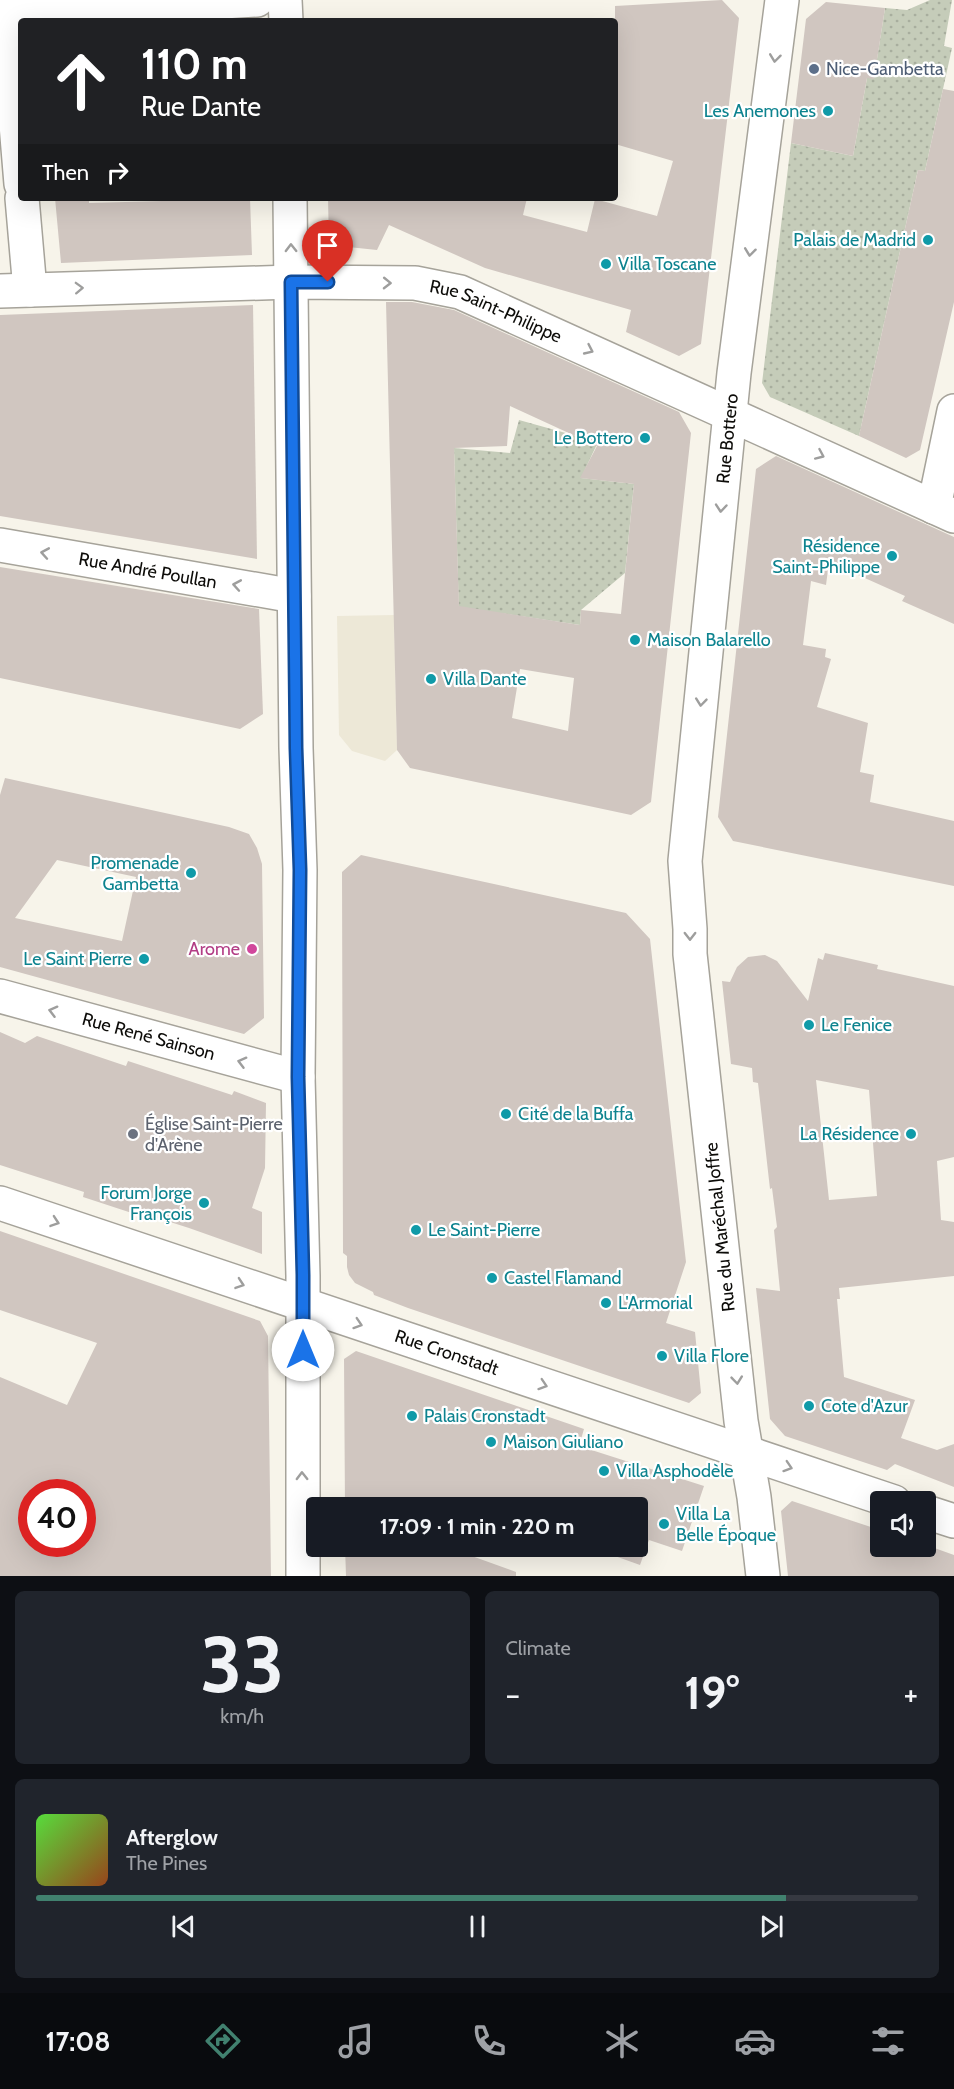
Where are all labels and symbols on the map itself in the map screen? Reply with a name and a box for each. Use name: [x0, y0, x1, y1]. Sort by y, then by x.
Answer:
one-way arrow: [769, 53, 781, 63]
place label: Nice-Gambetta: [826, 58, 944, 80]
marker: Nice-Gambetta: [807, 62, 821, 76]
place label: Les Anemones: [704, 100, 816, 122]
marker: Les Anemones: [821, 104, 835, 118]
pin: [302, 220, 353, 282]
place label: Palais de Madrid: [793, 229, 916, 251]
marker: Palais de Madrid: [921, 233, 935, 247]
one-way arrow: [285, 244, 297, 253]
one-way arrow: [744, 247, 757, 256]
place label: Villa Toscane: [618, 253, 716, 275]
marker: Villa Toscane: [599, 257, 613, 271]
street label: Rue Saint-Philippe: [428, 275, 565, 348]
one-way arrow: [382, 277, 391, 289]
one-way arrow: [75, 282, 84, 294]
one-way arrow: [583, 343, 594, 355]
street label: Rue Bottero: [712, 392, 743, 485]
place label: Le Bottero: [554, 427, 633, 449]
marker: Le Bottero: [638, 431, 652, 445]
one-way arrow: [813, 448, 824, 460]
one-way arrow: [715, 503, 728, 512]
place label: Résidence Saint-Philippe: [772, 535, 880, 578]
one-way arrow: [40, 547, 49, 559]
street label: Rue André Poullan: [77, 548, 219, 593]
marker: Résidence Saint-Philippe: [885, 549, 899, 563]
one-way arrow: [232, 579, 242, 592]
place label: Maison Balarello: [647, 629, 771, 651]
marker: Maison Balarello: [628, 633, 642, 647]
place label: Villa Dante: [443, 668, 527, 690]
marker: Villa Dante: [424, 672, 438, 686]
one-way arrow: [695, 697, 708, 706]
place label: Promenade Gambetta: [91, 852, 179, 895]
marker: Promenade Gambetta: [184, 866, 198, 880]
one-way arrow: [684, 931, 696, 940]
place label: Arome: [189, 938, 240, 960]
marker: Arome: [245, 942, 259, 956]
place label: Le Saint Pierre: [23, 948, 132, 970]
marker: Le Saint Pierre: [137, 952, 151, 966]
one-way arrow: [49, 1006, 59, 1018]
street label: Rue René Sainson: [80, 1008, 218, 1065]
place label: Le Fenice: [821, 1014, 892, 1036]
marker: Le Fenice: [802, 1018, 816, 1032]
one-way arrow: [237, 1057, 247, 1069]
place label: Cité de la Buffa: [518, 1103, 634, 1125]
marker: Cité de la Buffa: [499, 1107, 513, 1121]
place label: Église Saint-Pierre d'Arène: [145, 1113, 283, 1156]
place label: La Résidence: [800, 1123, 899, 1145]
marker: Église Saint-Pierre d'Arène: [126, 1127, 140, 1141]
marker: La Résidence: [904, 1127, 918, 1141]
street label: Rue du Maréchal Joffre: [700, 1141, 740, 1313]
place label: Forum Jorge François: [101, 1182, 192, 1225]
marker: Forum Jorge François: [197, 1196, 211, 1210]
one-way arrow: [49, 1214, 60, 1227]
place label: Le Saint-Pierre: [428, 1219, 540, 1241]
marker: Le Saint-Pierre: [409, 1223, 423, 1237]
place label: Castel Flamand: [504, 1267, 621, 1289]
marker: Castel Flamand: [485, 1271, 499, 1285]
one-way arrow: [234, 1277, 245, 1289]
place label: L'Armorial: [618, 1292, 693, 1314]
marker: L'Armorial: [599, 1296, 613, 1310]
one-way arrow: [352, 1316, 363, 1329]
position arrow: [271, 1318, 335, 1382]
street label: Rue Cronstadt: [392, 1325, 501, 1380]
place label: Villa Flore: [674, 1345, 749, 1367]
marker: Villa Flore: [655, 1349, 669, 1363]
one-way arrow: [730, 1376, 743, 1385]
one-way arrow: [537, 1378, 548, 1390]
place label: Cote d'Azur: [821, 1395, 908, 1417]
marker: Cote d'Azur: [802, 1399, 816, 1413]
place label: Palais Cronstadt: [424, 1405, 545, 1427]
marker: Palais Cronstadt: [405, 1409, 419, 1423]
place label: Maison Giuliano: [503, 1431, 623, 1453]
marker: Maison Giuliano: [484, 1435, 498, 1449]
one-way arrow: [782, 1459, 793, 1472]
place label: Villa Asphodèle: [616, 1460, 734, 1482]
marker: Villa Asphodèle: [597, 1464, 611, 1478]
one-way arrow: [296, 1471, 308, 1480]
speed limit sign: 40: [18, 1479, 96, 1557]
place label: Villa La Belle Époque: [676, 1503, 776, 1546]
marker: Villa La Belle Époque: [657, 1517, 671, 1531]

